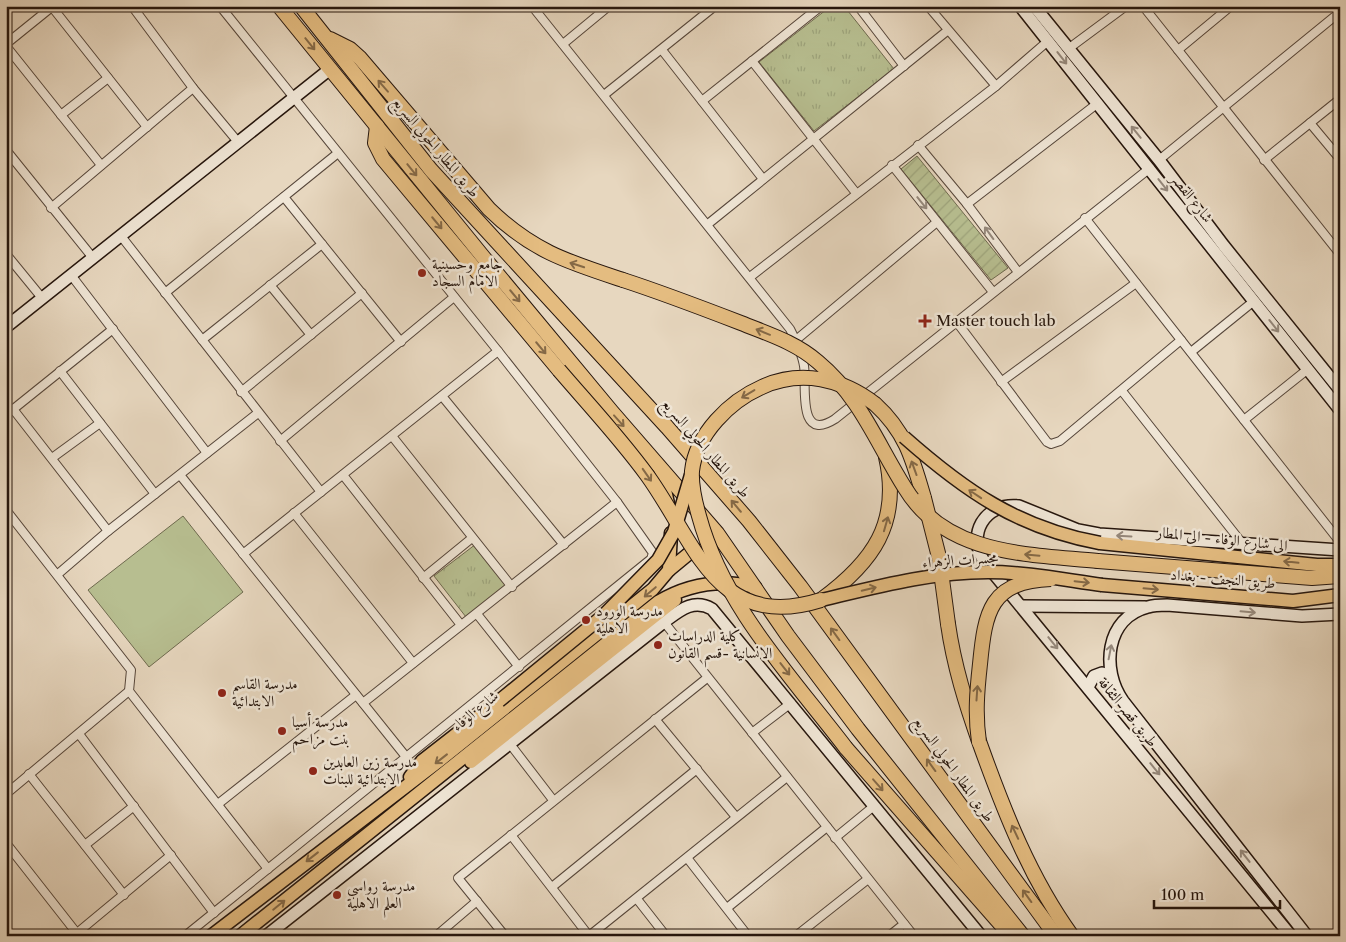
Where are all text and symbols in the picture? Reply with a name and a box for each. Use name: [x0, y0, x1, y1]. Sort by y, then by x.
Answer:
one-way arrow: [304, 37, 315, 50]
one-way arrow: [1056, 51, 1067, 64]
one-way arrow: [378, 80, 389, 93]
street label: طريق المطار الحولي السريع: [385, 92, 484, 204]
one-way arrow: [1131, 126, 1142, 139]
one-way arrow: [407, 163, 418, 176]
street label: شارع القصر: [1163, 168, 1218, 229]
one-way arrow: [1157, 178, 1168, 191]
one-way arrow: [917, 197, 928, 210]
one-way arrow: [431, 217, 442, 230]
one-way arrow: [984, 226, 994, 240]
place label: جامع وحسينية الامام السجاد: [432, 254, 503, 294]
one-way arrow: [570, 260, 585, 269]
marker: جامع وحسينية الامام السجاد: [416, 267, 428, 279]
one-way arrow: [510, 289, 521, 302]
place label: Master touch lab: [936, 311, 1056, 330]
marker: Master touch lab: [918, 314, 932, 328]
one-way arrow: [1269, 319, 1280, 332]
one-way arrow: [755, 327, 771, 336]
one-way arrow: [535, 341, 546, 354]
one-way arrow: [741, 390, 755, 400]
street label: طريق المطار الحولي السريع: [654, 394, 755, 505]
one-way arrow: [614, 414, 625, 427]
one-way arrow: [909, 460, 918, 476]
one-way arrow: [641, 468, 652, 481]
one-way arrow: [968, 489, 982, 499]
one-way arrow: [730, 499, 742, 512]
one-way arrow: [881, 516, 891, 532]
street label: الى شارع الوفاء - الى المطار: [1153, 522, 1289, 559]
one-way arrow: [1116, 531, 1132, 540]
street label: مجسرات الزهراء: [921, 547, 999, 573]
one-way arrow: [1024, 550, 1040, 559]
one-way arrow: [1283, 557, 1299, 567]
street label: طريق النجف - بغداد: [1170, 564, 1276, 594]
one-way arrow: [1073, 577, 1089, 587]
one-way arrow: [860, 584, 876, 593]
one-way arrow: [1143, 584, 1159, 594]
one-way arrow: [644, 586, 657, 597]
place label: مدرسة الورود الاهلية: [596, 601, 663, 637]
one-way arrow: [1239, 607, 1255, 616]
marker: مدرسة الورود الاهلية: [580, 614, 592, 626]
place label: كلية الدراسات الانسانية -قسم القانون: [668, 626, 772, 668]
one-way arrow: [830, 627, 840, 641]
one-way arrow: [1047, 637, 1058, 650]
marker: كلية الدراسات الانسانية -قسم القانون: [652, 639, 664, 651]
one-way arrow: [1106, 645, 1115, 661]
one-way arrow: [780, 662, 791, 675]
street label: طريق قصر الثقافة: [1094, 673, 1162, 751]
place label: مدرسة القاسم الابتدائية: [232, 674, 298, 710]
one-way arrow: [972, 685, 982, 701]
street label: شارع الوفاء: [447, 686, 504, 738]
marker: مدرسة القاسم الابتدائية: [216, 687, 228, 699]
place label: مدرسة أسيا بنت مزاحم: [292, 711, 350, 753]
street label: طريق المطار الحولي السريع: [906, 712, 999, 828]
marker: مدرسة أسيا بنت مزاحم: [276, 725, 288, 737]
place label: مدرسة زين العابدين الابتدائية للبنات: [323, 752, 417, 788]
one-way arrow: [434, 754, 448, 764]
one-way arrow: [926, 758, 936, 772]
one-way arrow: [1150, 762, 1161, 775]
marker: مدرسة زين العابدين الابتدائية للبنات: [307, 765, 319, 777]
one-way arrow: [872, 778, 884, 791]
one-way arrow: [1009, 825, 1019, 840]
one-way arrow: [1239, 850, 1250, 863]
one-way arrow: [306, 852, 319, 863]
place label: مدرسة رواسي العلم الاهلية: [347, 876, 415, 918]
scale bar: [1154, 877, 1280, 909]
text: 100 m: [1161, 885, 1204, 904]
marker: مدرسة رواسي العلم الاهلية: [331, 889, 343, 901]
one-way arrow: [1022, 890, 1033, 903]
one-way arrow: [272, 900, 285, 911]

